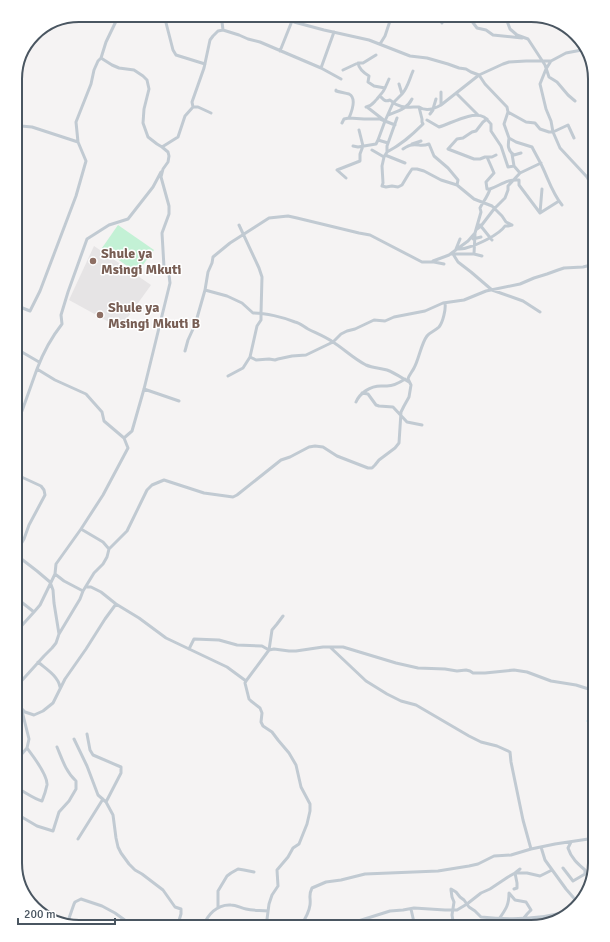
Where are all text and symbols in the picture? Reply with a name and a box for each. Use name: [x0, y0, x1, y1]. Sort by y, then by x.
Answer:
place label: Shule ya Msingi Mkuti: [101, 245, 181, 278]
marker: Shule ya Msingi Mkuti: [88, 256, 98, 266]
place label: Shule ya Msingi Mkuti B: [108, 299, 200, 332]
marker: Shule ya Msingi Mkuti B: [95, 310, 105, 320]
scale bar: [18, 900, 115, 926]
text: 200 m: [24, 907, 56, 922]

